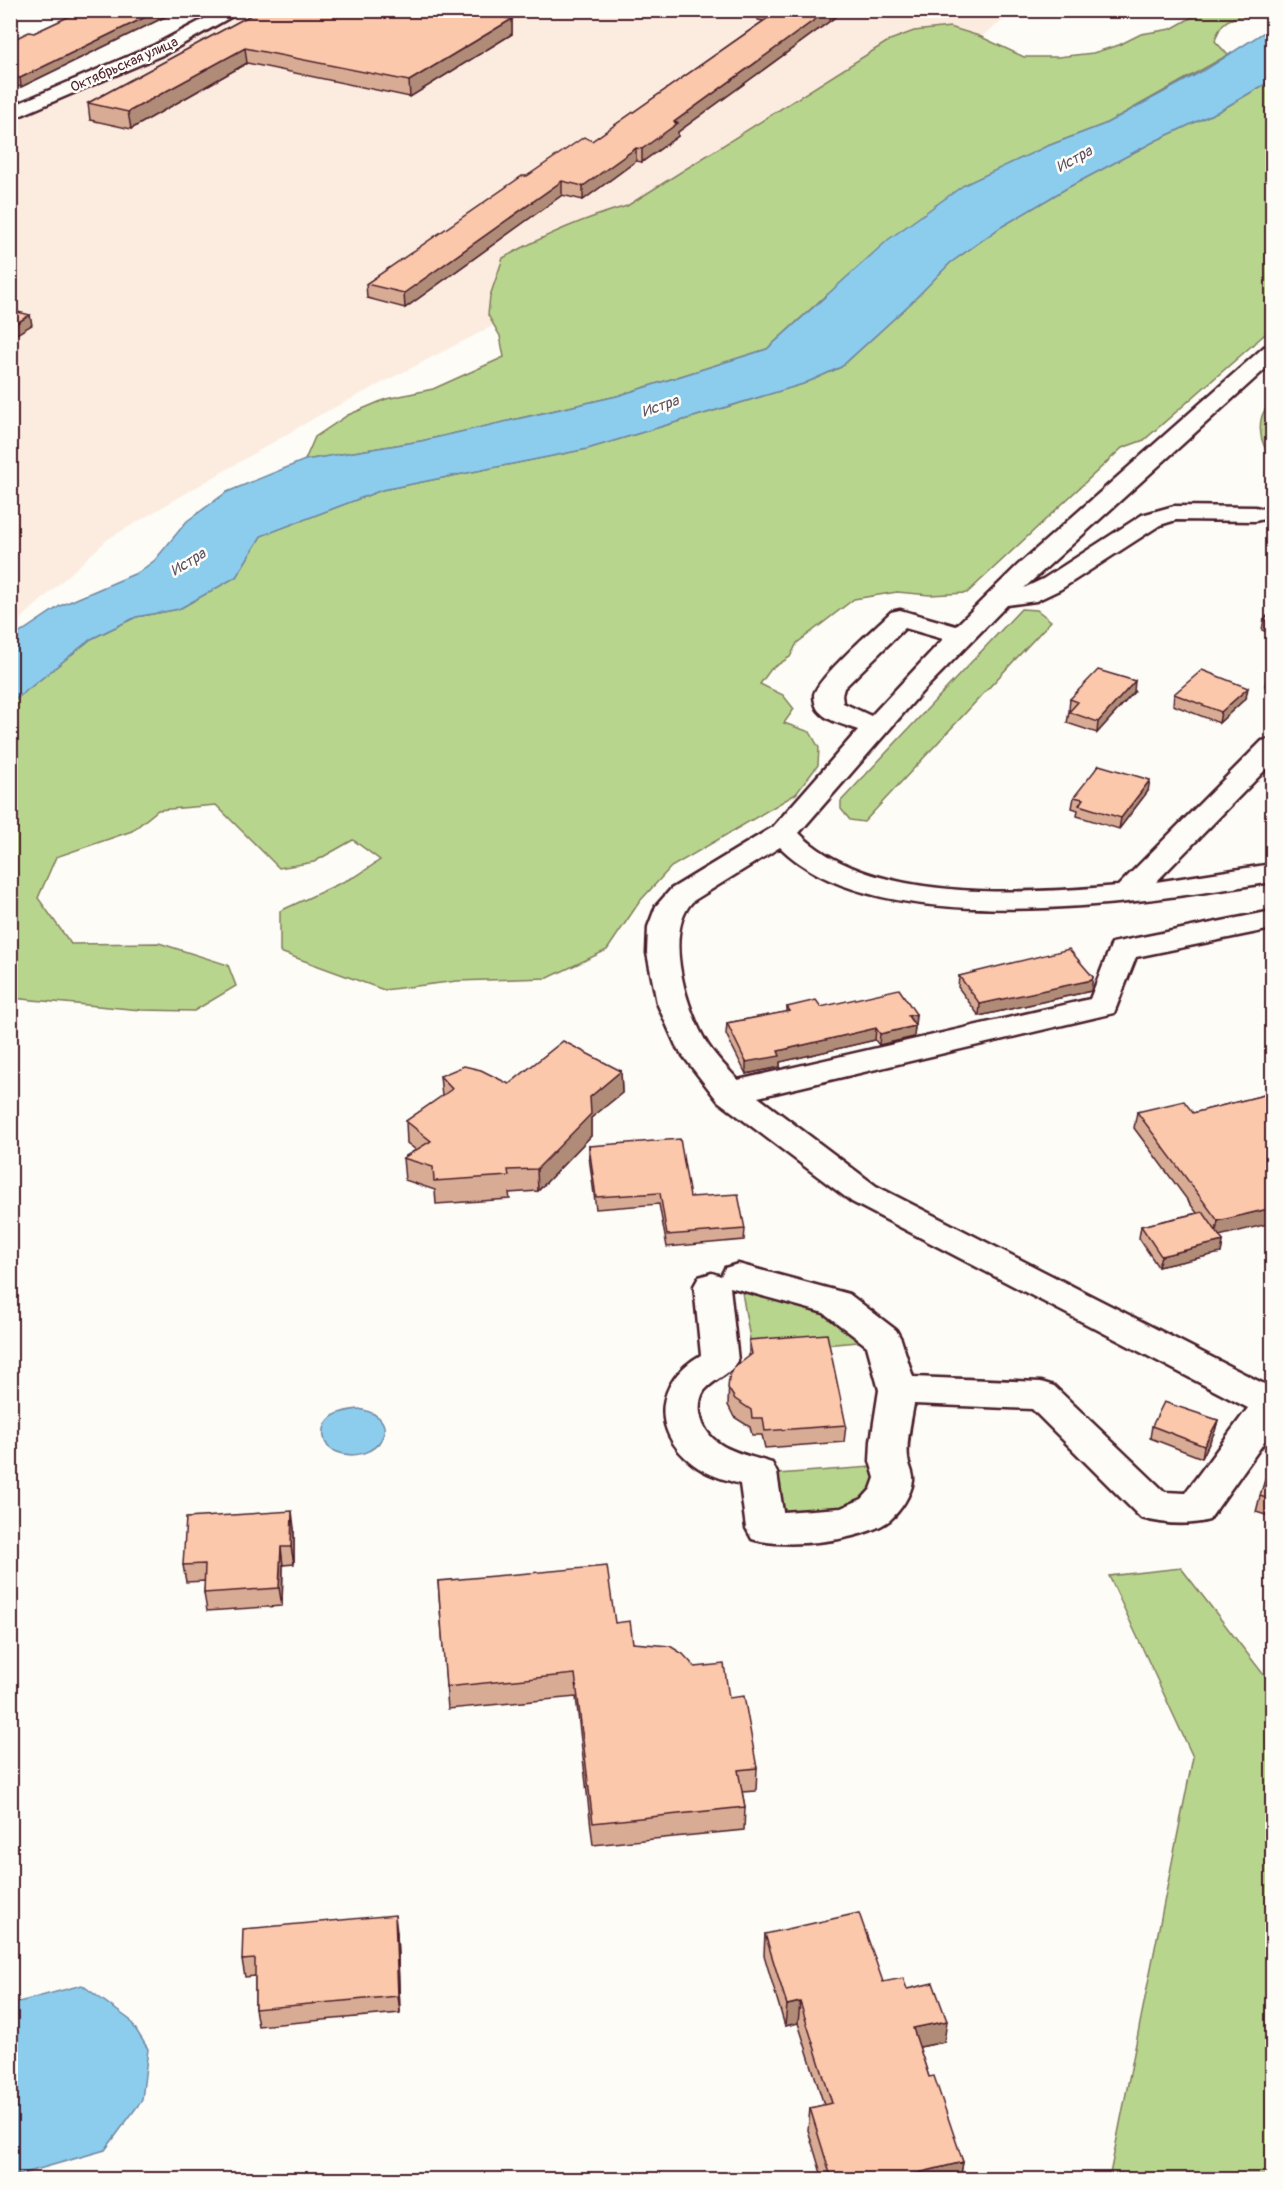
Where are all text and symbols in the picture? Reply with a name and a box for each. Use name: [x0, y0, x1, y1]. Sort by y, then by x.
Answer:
street label: Октябрьская улица: [68, 33, 181, 96]
water label: Истра: [1053, 141, 1096, 177]
water label: Истра: [639, 391, 682, 422]
water label: Истра: [167, 544, 210, 581]

